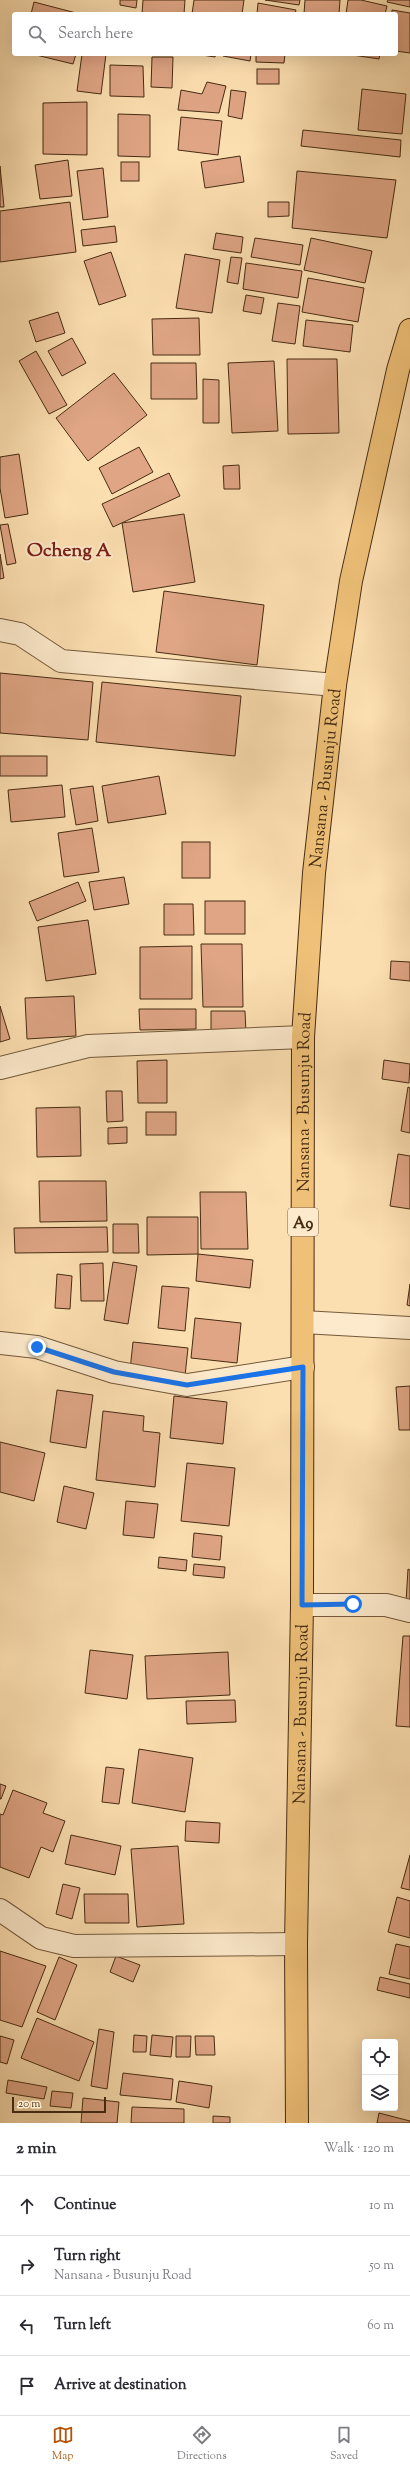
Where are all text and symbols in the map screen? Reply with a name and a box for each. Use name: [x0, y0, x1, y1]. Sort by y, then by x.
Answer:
search box: [12, 12, 398, 56]
icon: search: [26, 23, 48, 45]
text: Search here: [58, 24, 133, 45]
district label: Ocheng A: [27, 538, 112, 565]
street label: Nansana - Busunju Road: [305, 687, 349, 869]
street label: Nansana - Busunju Road: [293, 1011, 319, 1192]
road number: A9: [288, 1208, 318, 1236]
route end: [28, 1338, 46, 1356]
route start: [344, 1595, 362, 1613]
street label: Nansana - Busunju Road: [288, 1623, 316, 1804]
map controls: [362, 2039, 398, 2111]
button: locate: [362, 2039, 398, 2075]
button: layers: [362, 2075, 398, 2111]
scale bar: [12, 2095, 106, 2114]
text: 20 m: [18, 2096, 40, 2112]
text: 2 min: [16, 2137, 57, 2161]
text: Walk · 120 m: [324, 2140, 394, 2158]
icon: ahead: [16, 2195, 38, 2217]
text: Continue: [54, 2195, 116, 2216]
text: 10 m: [369, 2197, 394, 2215]
text: Turn right: [54, 2246, 120, 2267]
icon: right: [16, 2255, 38, 2277]
text: 50 m: [369, 2257, 394, 2275]
text: Nansana - Busunju Road: [54, 2267, 192, 2285]
icon: left: [16, 2315, 38, 2337]
text: Turn left: [54, 2315, 111, 2336]
text: 60 m: [367, 2317, 394, 2335]
icon: arrive: [16, 2375, 38, 2397]
text: Arrive at destination: [54, 2375, 187, 2396]
tab: Map: [52, 2424, 74, 2464]
tab: Directions: [177, 2424, 227, 2464]
tab: Saved: [330, 2424, 358, 2464]

